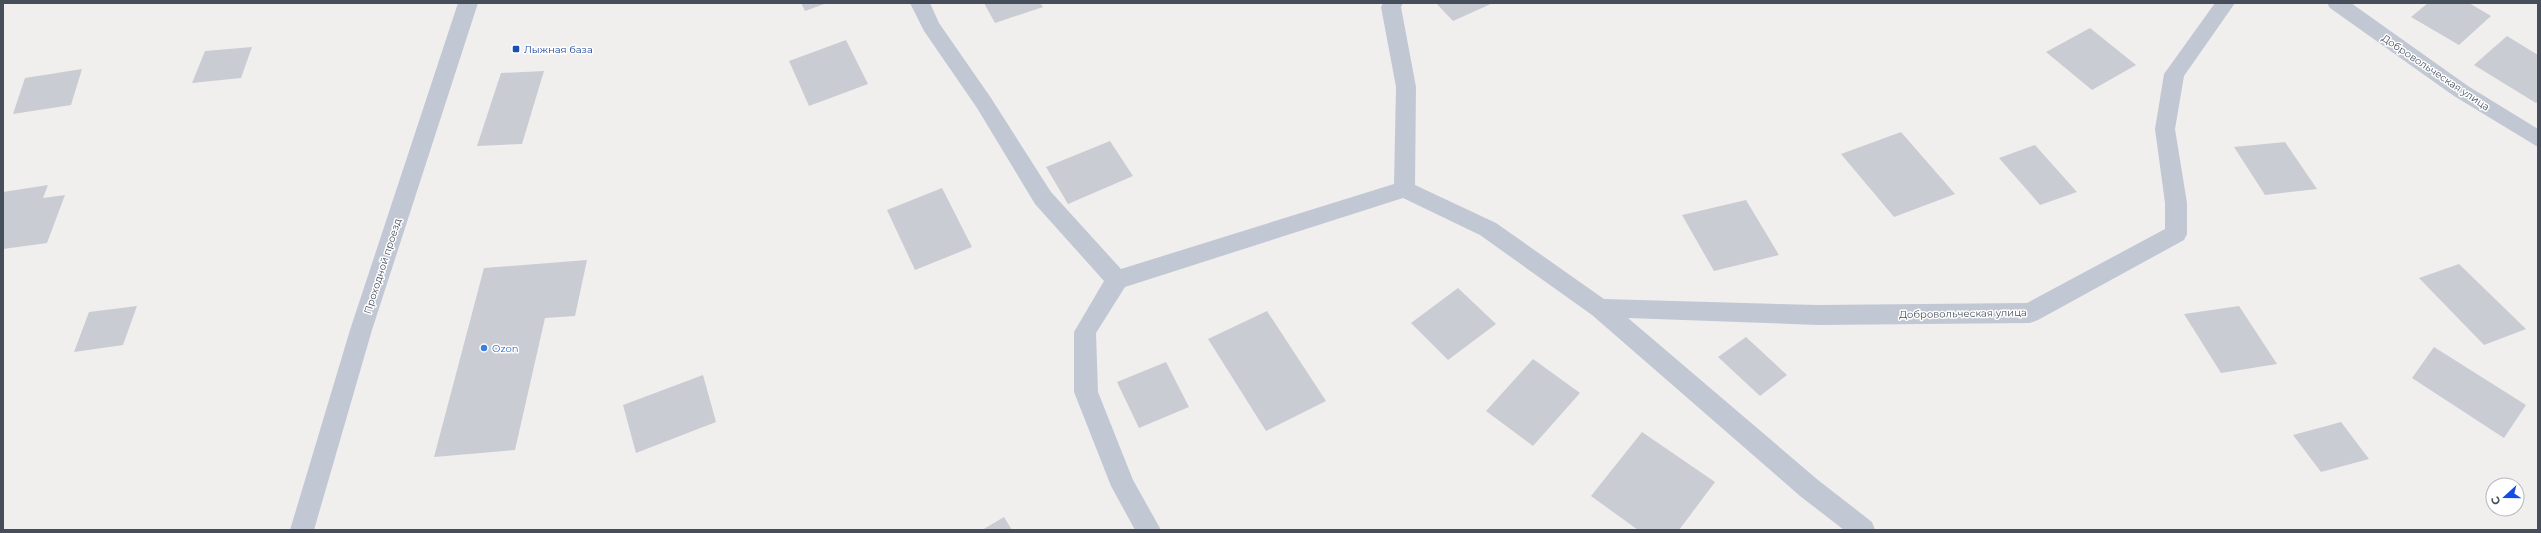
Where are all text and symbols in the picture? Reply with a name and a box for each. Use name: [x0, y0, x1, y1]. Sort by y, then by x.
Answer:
street label: Добровольческая улица: [2379, 31, 2492, 113]
place label: Лыжная база: [524, 43, 593, 56]
marker: Лыжная база: [511, 44, 521, 54]
street label: Проходной проезд: [361, 216, 404, 316]
street label: Добровольческая улица: [1899, 306, 2027, 321]
place label: Ozon: [492, 342, 518, 355]
marker: Ozon: [479, 343, 489, 353]
north arrow: [2485, 477, 2525, 517]
text: С: [2488, 494, 2504, 507]

